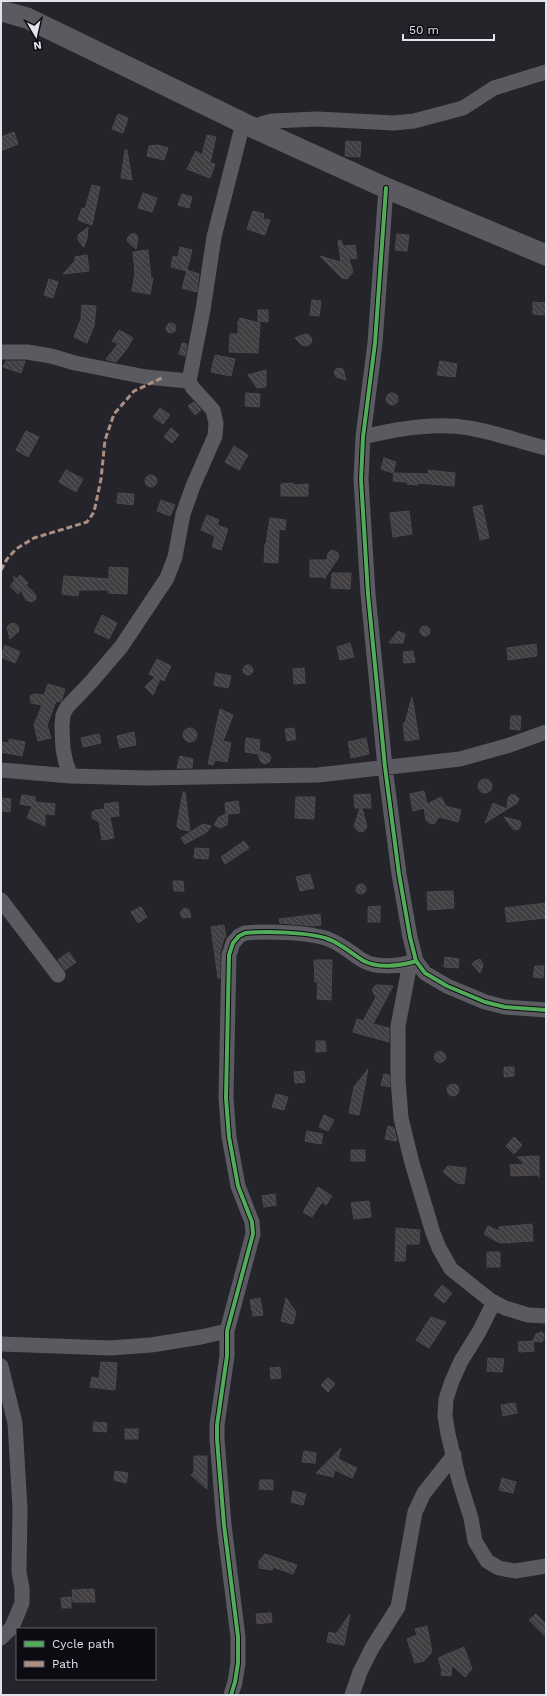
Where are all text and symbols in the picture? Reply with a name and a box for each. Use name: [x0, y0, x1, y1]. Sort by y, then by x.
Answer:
north arrow: [16, 16, 56, 56]
scale bar: [403, 16, 494, 42]
text: 50 m: [409, 23, 439, 37]
text: N: [32, 38, 43, 52]
legend: [16, 1628, 156, 1680]
text: Cycle path: [52, 1637, 114, 1651]
text: Path: [52, 1657, 78, 1671]

